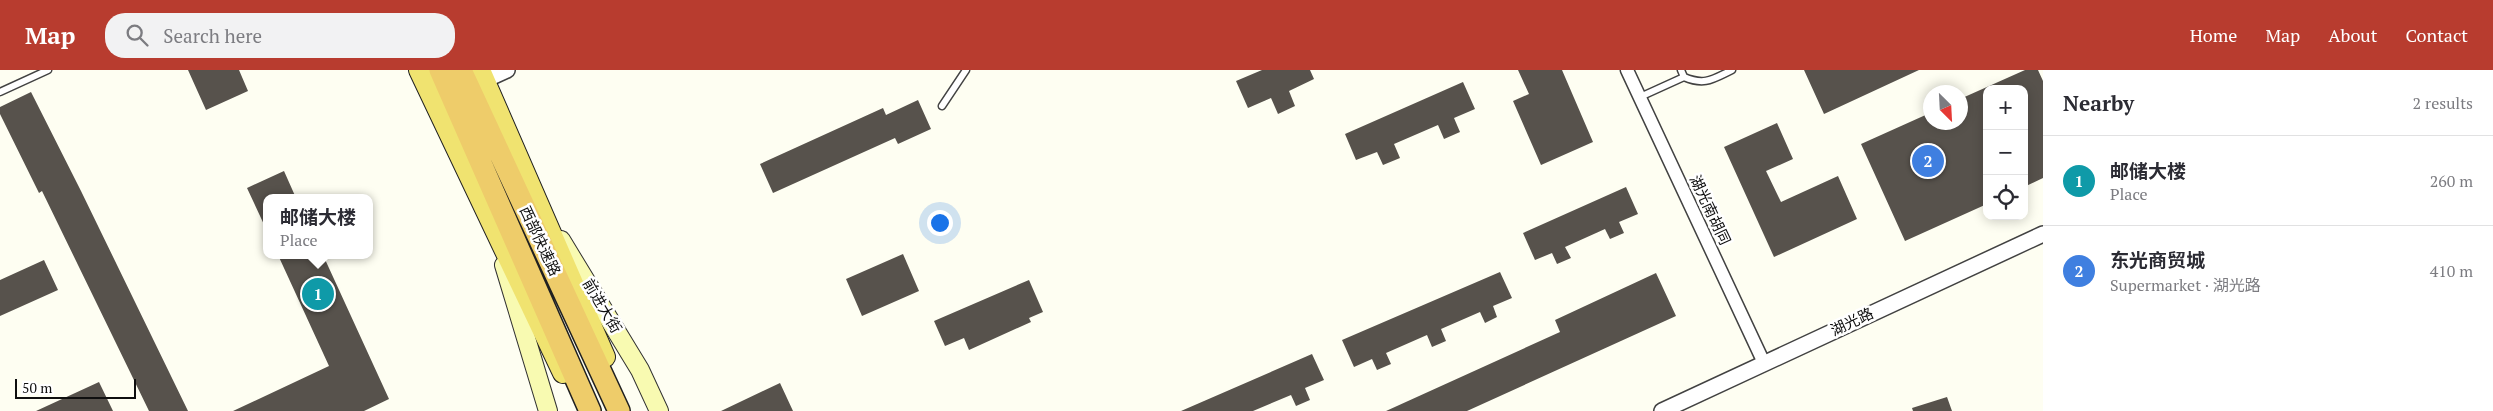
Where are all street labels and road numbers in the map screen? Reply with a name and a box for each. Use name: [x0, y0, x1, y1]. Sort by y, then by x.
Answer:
street label: 湖光南胡同: [1686, 171, 1736, 248]
street label: 西部快速路: [516, 202, 566, 279]
street label: 前进大街: [579, 275, 627, 336]
street label: 湖光路: [1827, 303, 1876, 340]

